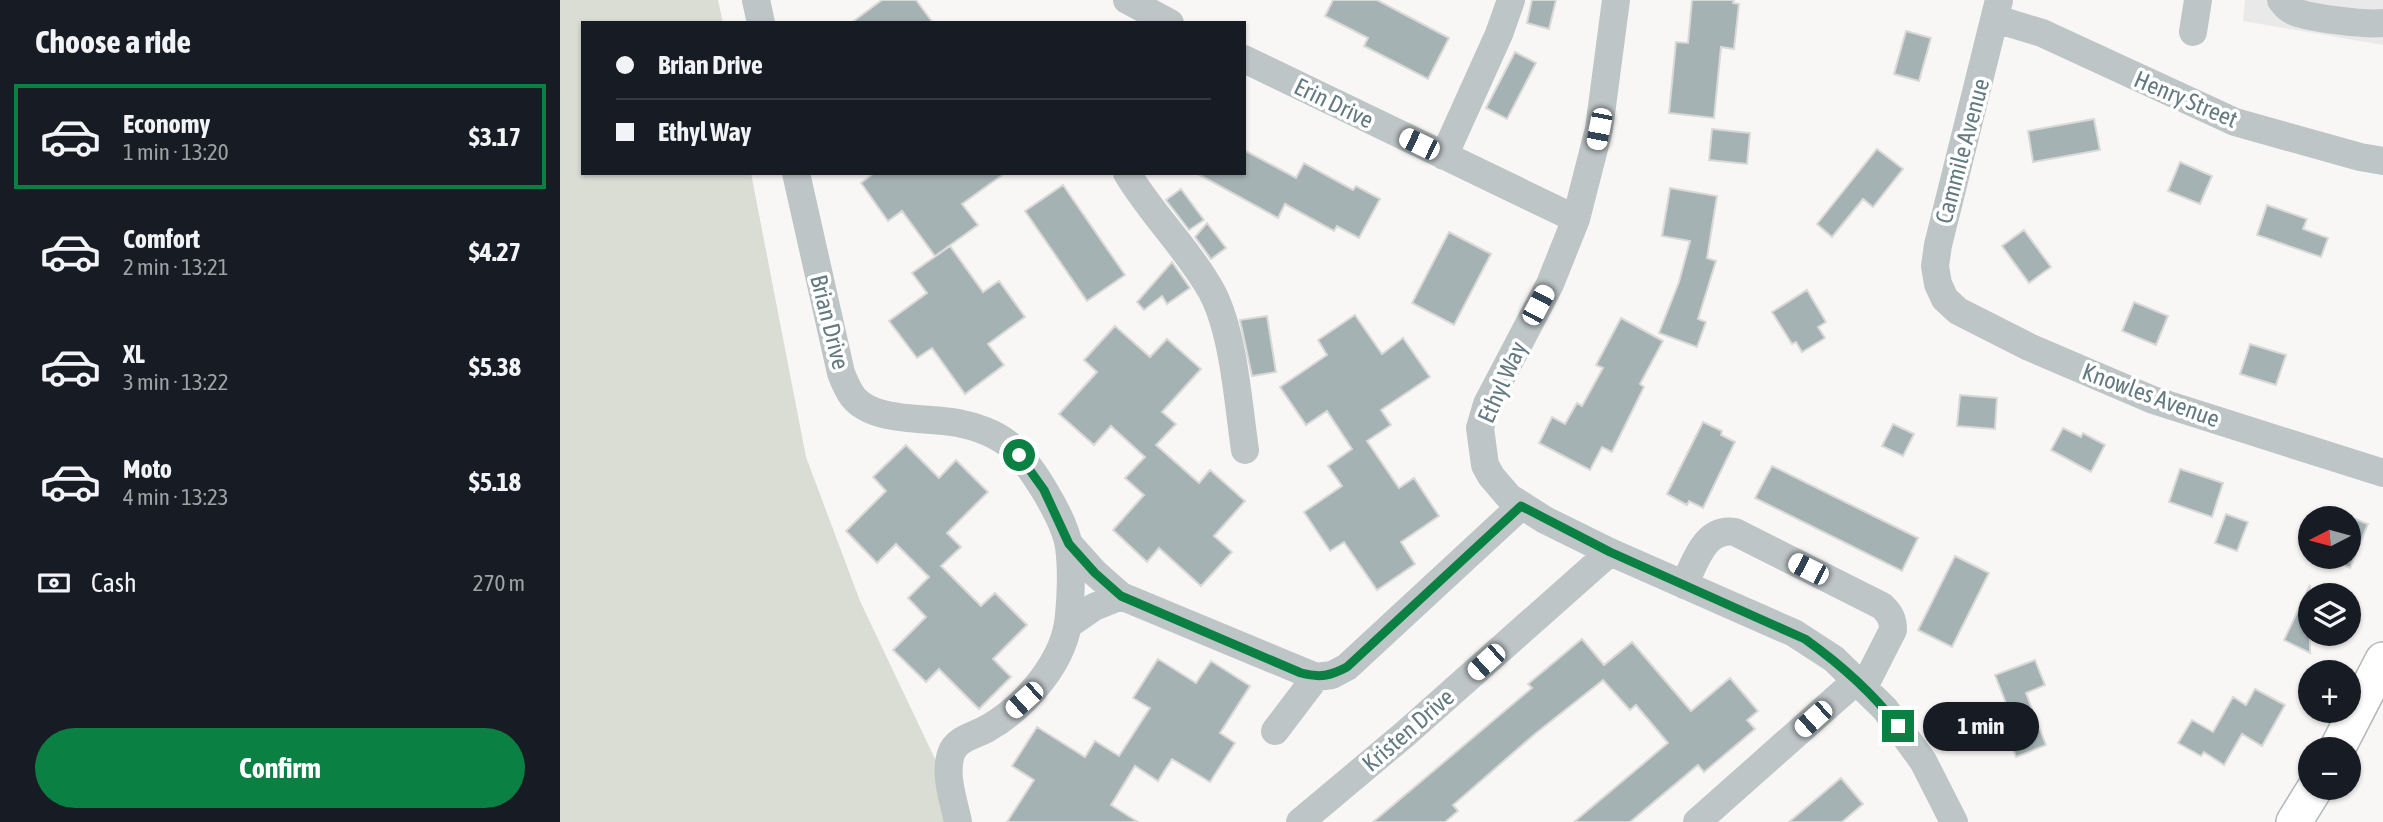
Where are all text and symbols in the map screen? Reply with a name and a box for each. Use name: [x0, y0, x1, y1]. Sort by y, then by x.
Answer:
text: Choose a ride: [35, 23, 191, 60]
text: Brian Drive: [658, 50, 763, 80]
street label: Henry Street: [2130, 65, 2242, 133]
street label: Erin Drive: [1290, 72, 1378, 134]
street label: Cammile Avenue: [1930, 76, 1994, 226]
icon: car: [39, 105, 102, 168]
car: [1585, 106, 1614, 152]
text: Economy: [123, 109, 210, 139]
text: Ethyl Way: [658, 117, 751, 147]
text: $3.17: [469, 122, 521, 152]
car: [1396, 125, 1443, 163]
text: 1 min · 13:20: [123, 139, 229, 165]
icon: car: [39, 220, 102, 283]
text: Comfort: [123, 224, 200, 254]
text: $4.27: [469, 237, 521, 267]
text: 2 min · 13:21: [123, 254, 229, 280]
street label: Brian Drive: [805, 272, 855, 372]
car: [1519, 282, 1558, 328]
icon: car: [39, 335, 102, 398]
street label: Ethyl Way: [1472, 337, 1532, 427]
text: XL: [123, 339, 145, 369]
text: $5.38: [469, 352, 521, 382]
street label: Knowles Avenue: [2079, 358, 2223, 432]
text: 3 min · 13:22: [123, 369, 229, 395]
route start: [1003, 439, 1035, 471]
icon: car: [39, 450, 102, 513]
text: Moto: [123, 454, 172, 484]
text: $5.18: [469, 467, 521, 497]
text: 4 min · 13:23: [123, 484, 229, 510]
north arrow: [2298, 506, 2361, 569]
map controls: [2298, 506, 2361, 800]
car: [1785, 550, 1832, 588]
icon: cash: [35, 564, 73, 602]
text: Cash: [91, 568, 137, 598]
text: 270 m: [473, 570, 525, 596]
button: layers: [2298, 583, 2361, 646]
car: [1464, 640, 1509, 684]
button: +: [2298, 660, 2361, 723]
car: [1002, 678, 1047, 722]
street label: Kristen Drive: [1357, 683, 1459, 777]
car: [1791, 697, 1836, 741]
callout: 1 min: [1922, 702, 2038, 750]
route end: [1882, 710, 1914, 742]
text: 1 min: [1958, 713, 2004, 739]
button: Confirm: [35, 728, 525, 808]
button: −: [2298, 737, 2361, 800]

